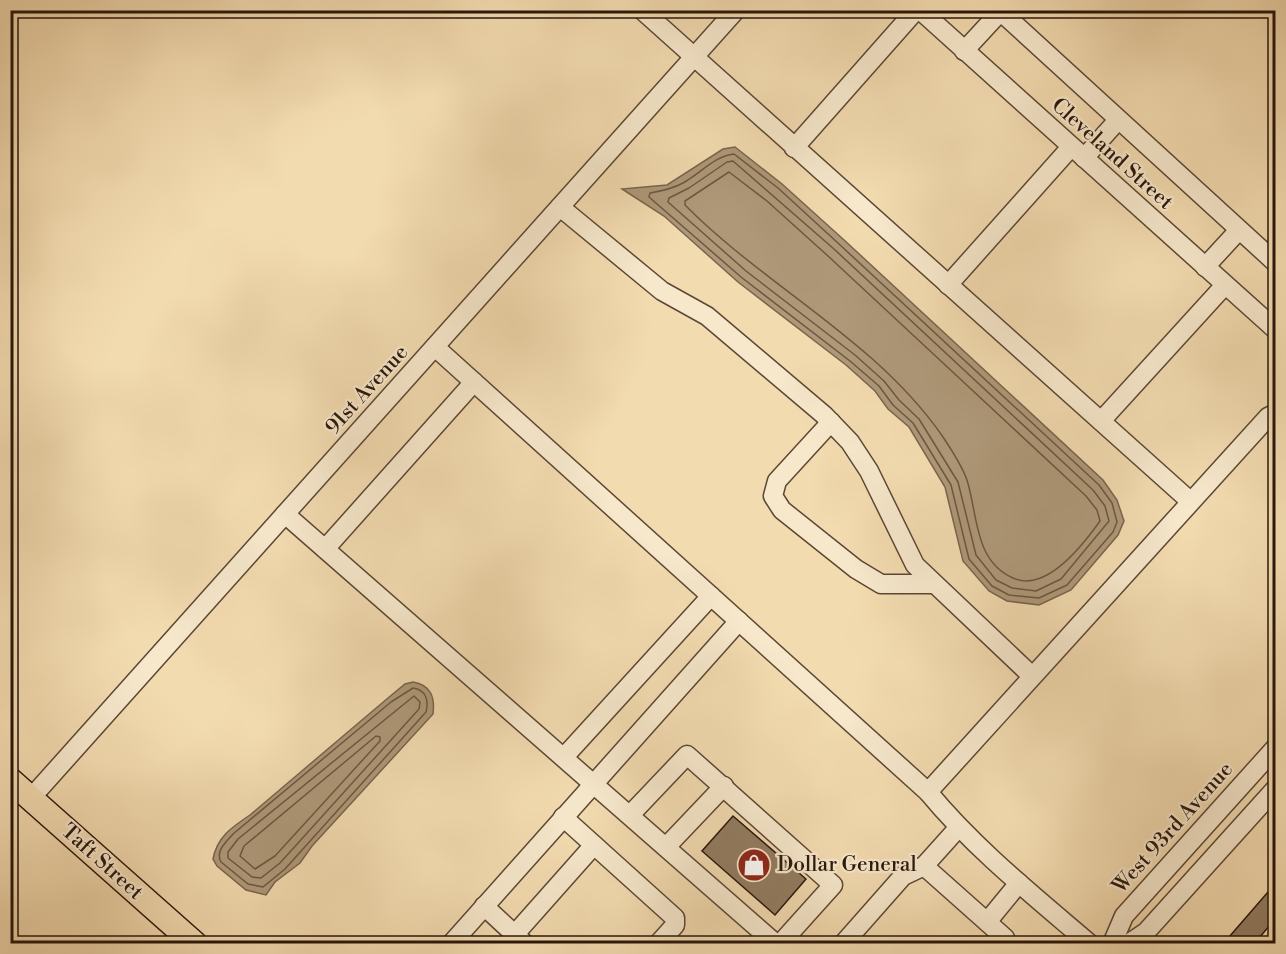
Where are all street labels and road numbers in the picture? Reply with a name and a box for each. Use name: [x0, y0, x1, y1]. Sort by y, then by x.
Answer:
street label: Cleveland Street: [1046, 93, 1179, 216]
street label: 91st Avenue: [320, 340, 414, 440]
street label: West 93rd Avenue: [1106, 757, 1239, 900]
street label: Taft Street: [56, 818, 149, 906]

